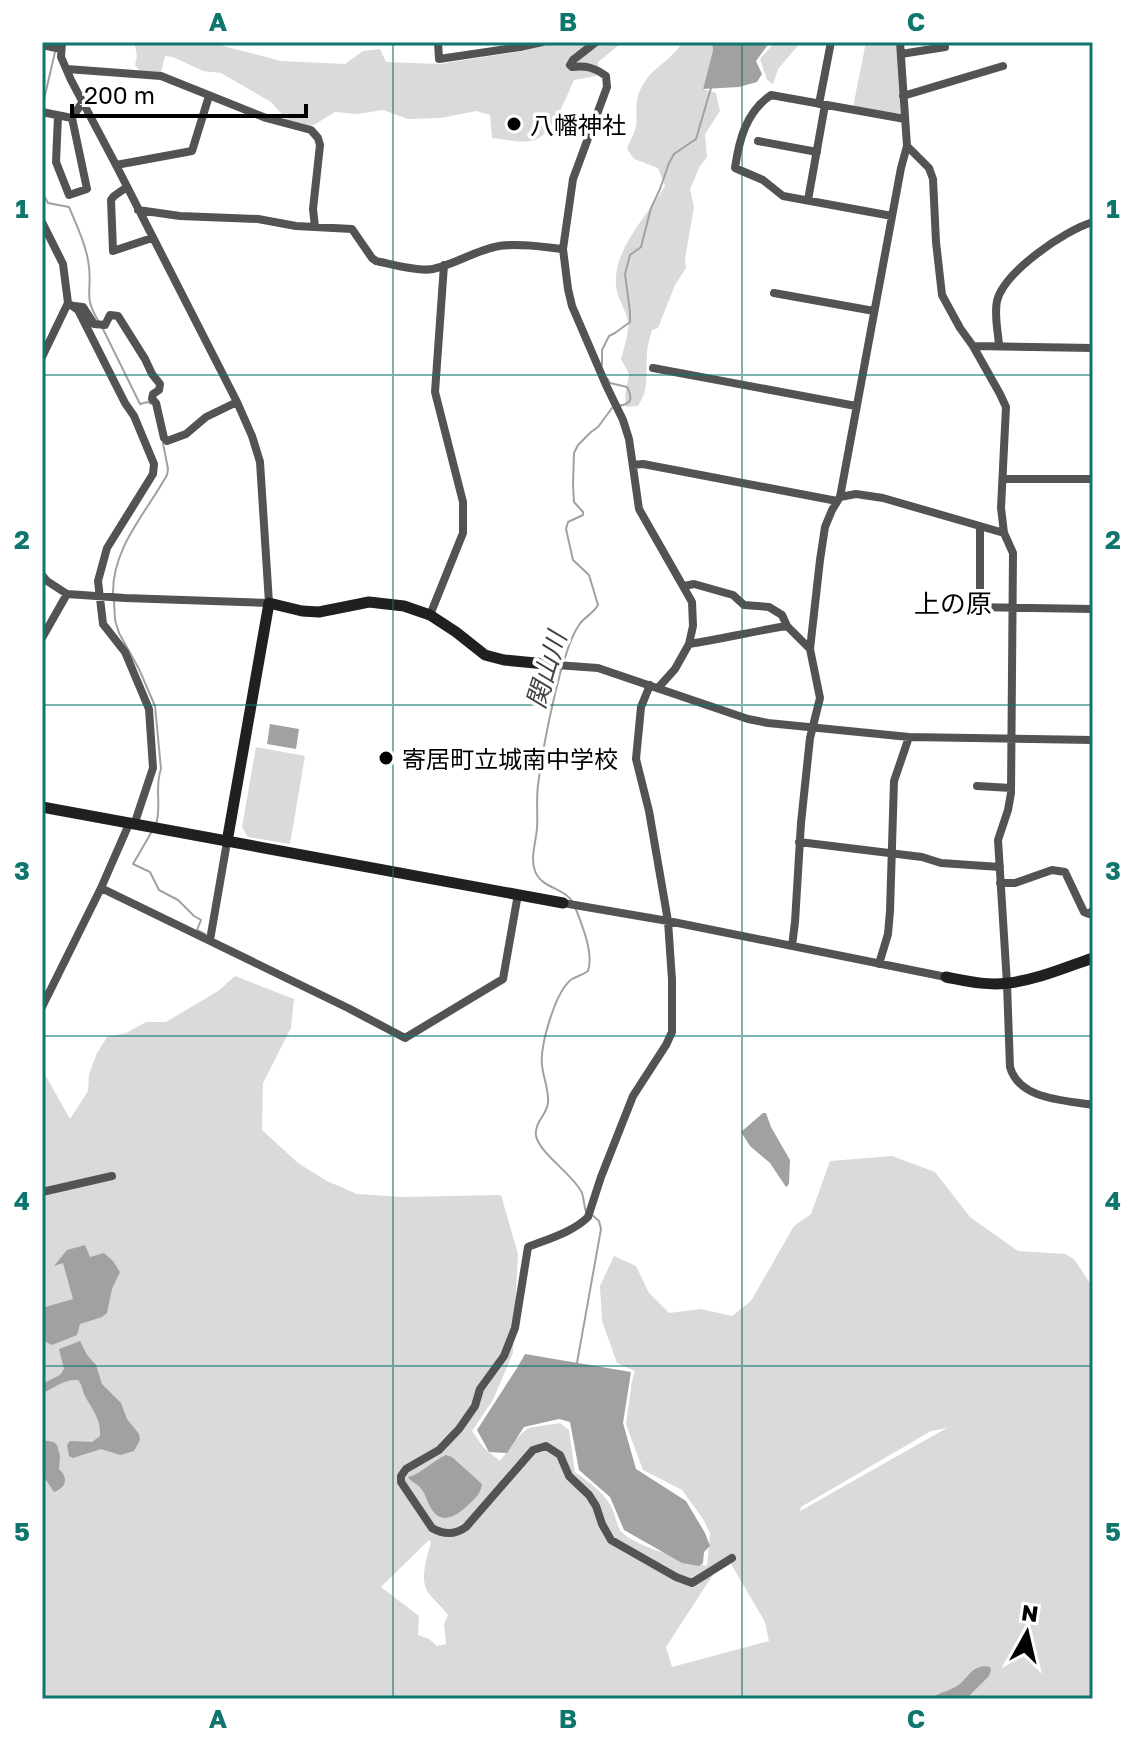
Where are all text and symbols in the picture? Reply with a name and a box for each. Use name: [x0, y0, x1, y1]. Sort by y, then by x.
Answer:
text: A: [209, 6, 228, 37]
text: B: [559, 6, 577, 37]
text: C: [907, 6, 925, 37]
scale bar: [72, 68, 306, 118]
text: 200 m: [84, 80, 155, 109]
place label: 八幡神社: [530, 110, 626, 139]
marker: 八幡神社: [505, 115, 523, 133]
text: 1: [15, 193, 29, 224]
text: 1: [1106, 193, 1120, 224]
text: 2: [14, 524, 30, 555]
text: 2: [1105, 524, 1121, 555]
district label: 上の原: [914, 588, 992, 619]
water label: 関山川: [520, 625, 573, 712]
place label: 寄居町立城南中学校: [402, 744, 618, 773]
marker: 寄居町立城南中学校: [377, 749, 395, 767]
text: 3: [14, 855, 30, 886]
text: 3: [1105, 855, 1121, 886]
text: 4: [14, 1185, 30, 1216]
text: 4: [1105, 1185, 1121, 1216]
text: 5: [14, 1516, 30, 1547]
text: 5: [1105, 1516, 1121, 1547]
north arrow: [987, 1593, 1067, 1673]
text: N: [1020, 1598, 1040, 1627]
text: A: [209, 1703, 228, 1734]
text: B: [559, 1703, 577, 1734]
text: C: [907, 1703, 925, 1734]

